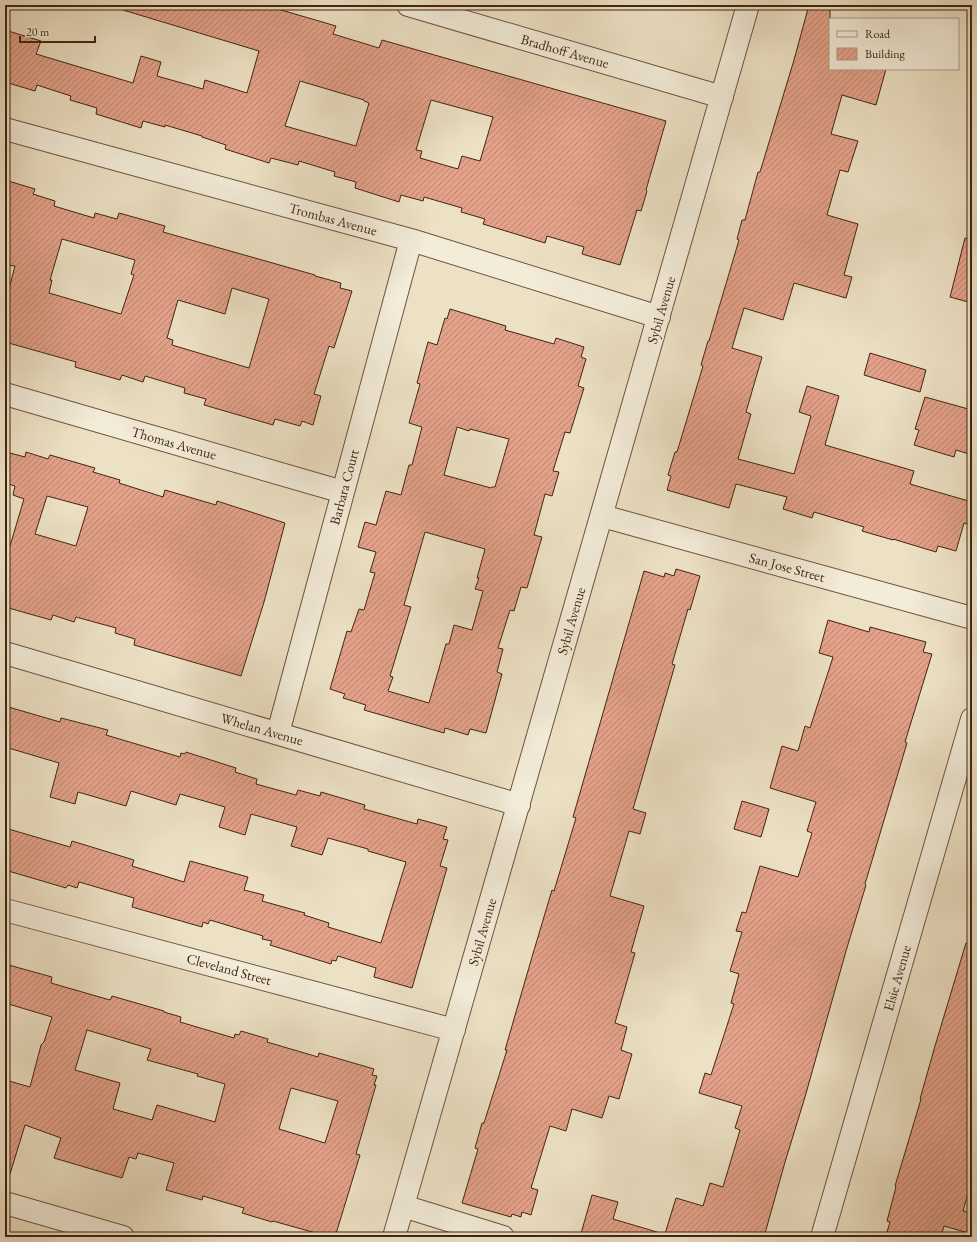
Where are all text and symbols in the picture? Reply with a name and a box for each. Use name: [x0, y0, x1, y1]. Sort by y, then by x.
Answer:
scale bar: [20, 18, 95, 44]
legend: [829, 18, 959, 70]
text: 20 m: [26, 24, 50, 40]
text: Road: [865, 26, 891, 42]
street label: Bradhoff Avenue: [519, 30, 612, 72]
text: Building: [865, 46, 906, 62]
street label: Trombas Avenue: [287, 199, 380, 240]
street label: Sybil Avenue: [643, 274, 679, 346]
street label: Thomas Avenue: [129, 422, 219, 464]
street label: Barbara Court: [325, 447, 363, 527]
street label: San Jose Street: [747, 548, 827, 586]
street label: Sybil Avenue: [553, 585, 589, 657]
street label: Whelan Avenue: [219, 709, 306, 749]
street label: Sybil Avenue: [464, 896, 500, 968]
street label: Elsie Avenue: [879, 942, 915, 1013]
street label: Cleveland Street: [185, 949, 274, 989]

